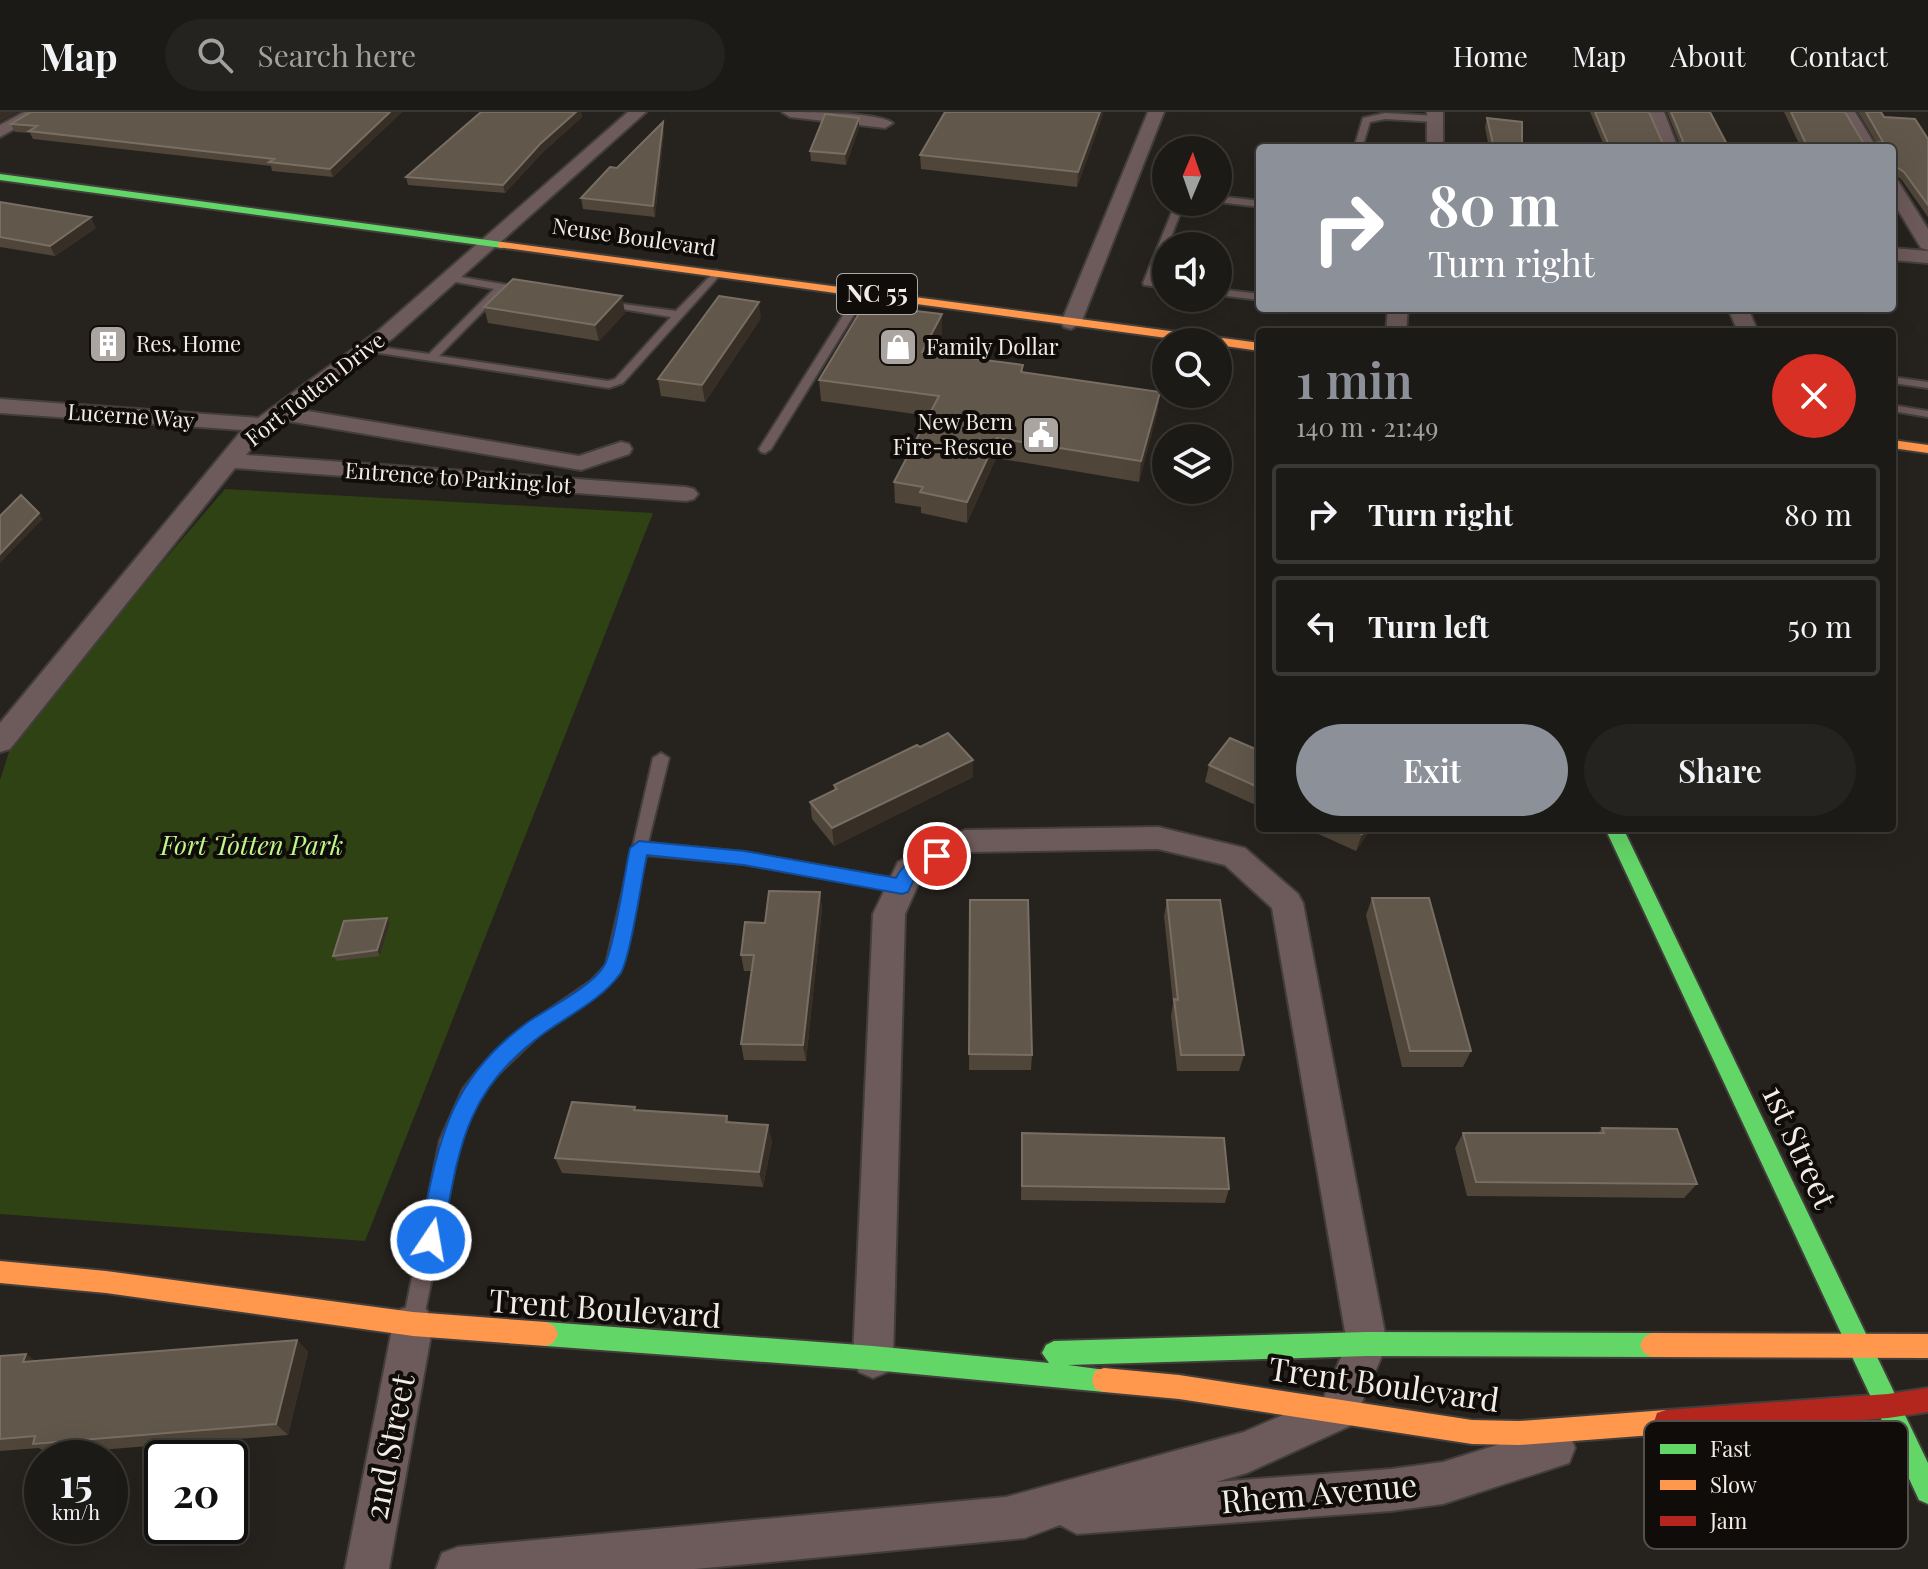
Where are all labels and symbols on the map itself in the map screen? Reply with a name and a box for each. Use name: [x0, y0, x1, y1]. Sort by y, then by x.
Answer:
north arrow: [1152, 136, 1232, 216]
street label: Neuse Boulevard: [550, 210, 718, 262]
road number: NC 55: [837, 274, 917, 314]
building icon: Res. Home: [87, 323, 129, 365]
street label: Fort Totten Drive: [238, 324, 390, 452]
shop icon: Family Dollar: [877, 326, 919, 368]
place label: Res. Home: [136, 328, 241, 358]
place label: Family Dollar: [926, 331, 1059, 361]
street label: Lucerne Way: [67, 396, 196, 434]
place label: New Bern Fire-Rescue: [893, 406, 1013, 461]
public building icon: New Bern Fire-Rescue: [1020, 414, 1062, 456]
street label: Entrence to Parking lot: [344, 454, 574, 500]
pin: [903, 822, 971, 890]
park label: Fort Totten Park: [160, 827, 343, 862]
street label: 1st Street: [1754, 1078, 1849, 1215]
position arrow: [389, 1198, 473, 1282]
street label: Trent Boulevard: [488, 1277, 722, 1336]
street label: Trent Boulevard: [1266, 1345, 1502, 1420]
street label: 2nd Street: [352, 1370, 423, 1523]
legend: [1644, 1421, 1908, 1549]
text: Fast: [1710, 1433, 1752, 1463]
speed limit sign: 20: [144, 1440, 248, 1544]
street label: Rhem Avenue: [1219, 1462, 1419, 1521]
text: Slow: [1710, 1469, 1757, 1499]
text: Jam: [1709, 1505, 1748, 1535]

